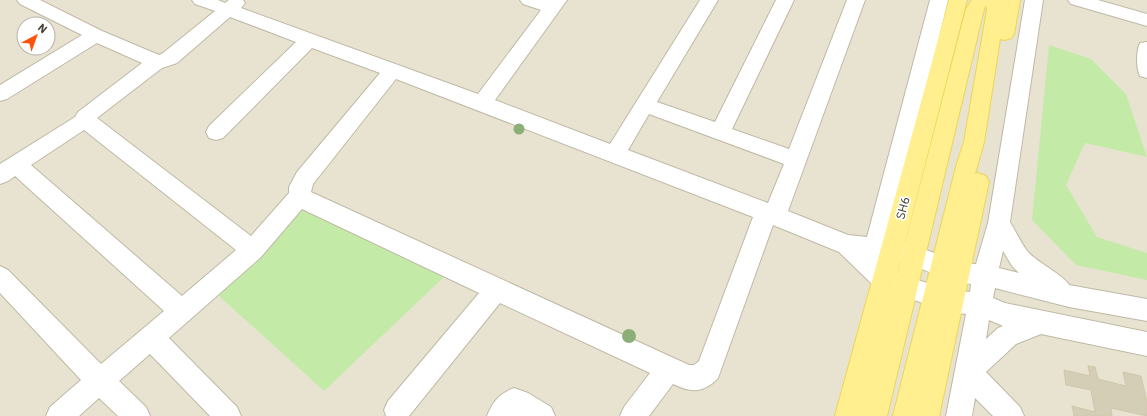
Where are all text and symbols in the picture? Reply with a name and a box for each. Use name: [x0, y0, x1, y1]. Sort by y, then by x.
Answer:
north arrow: [16, 16, 56, 56]
text: N: [35, 21, 50, 36]
street label: SH6: [892, 195, 913, 221]

